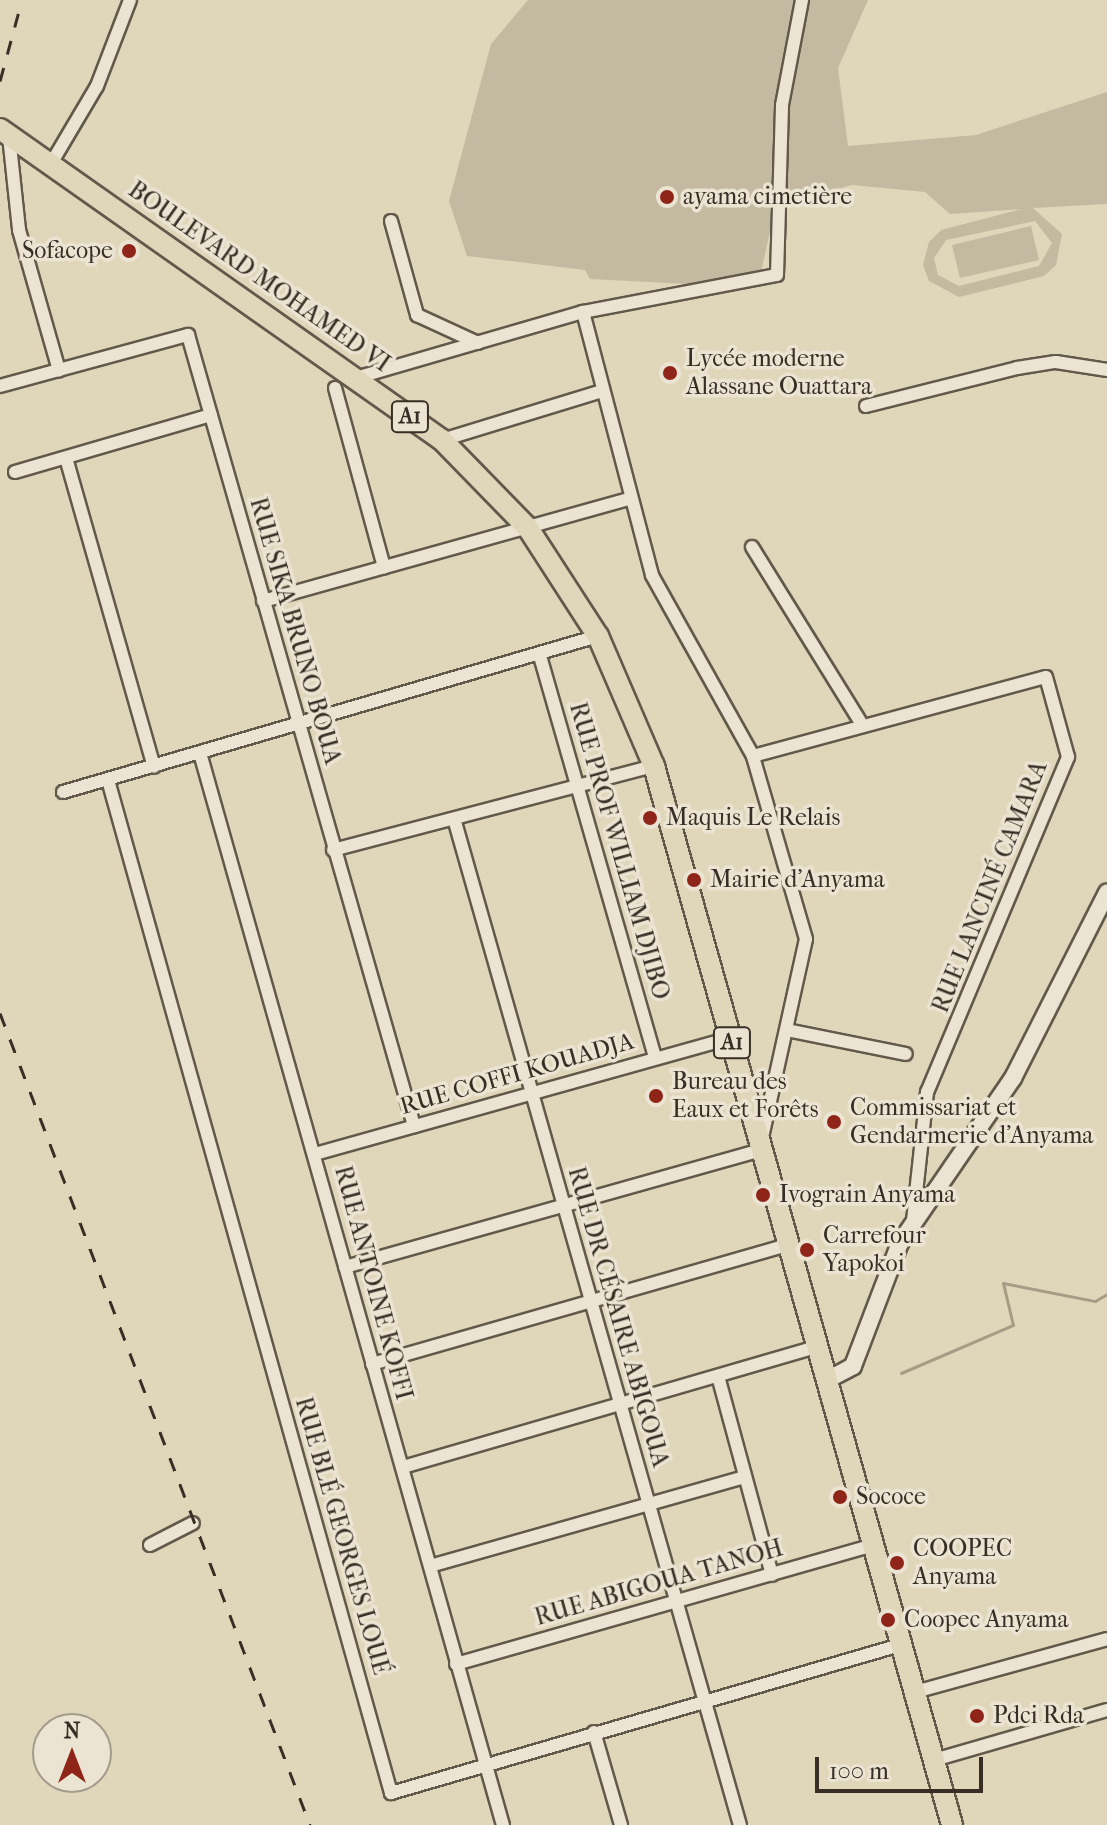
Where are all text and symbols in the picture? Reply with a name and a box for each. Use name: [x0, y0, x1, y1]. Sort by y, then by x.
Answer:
street label: BOULEVARD MOHAMED VI: [123, 175, 395, 379]
place label: ayama cimetière: [683, 183, 852, 211]
marker: ayama cimetière: [658, 188, 676, 206]
place label: Sofacope: [22, 237, 113, 265]
marker: Sofacope: [120, 242, 138, 260]
place label: Lycée moderne Alassane Ouattara: [686, 345, 872, 401]
marker: Lycée moderne Alassane Ouattara: [661, 364, 679, 382]
road number: A1: [390, 399, 430, 435]
street label: RUE SIKA BRUNO BOUA: [243, 494, 347, 768]
street label: RUE PROF WILLIAM DJIBO: [563, 699, 675, 1003]
street label: RUE LANCINÉ CAMARA: [926, 757, 1054, 1017]
place label: Maquis Le Relais: [666, 804, 840, 832]
marker: Maquis Le Relais: [641, 809, 659, 827]
place label: Mairie d'Anyama: [710, 866, 885, 894]
marker: Mairie d'Anyama: [685, 871, 703, 889]
road number: A1: [712, 1025, 752, 1061]
street label: RUE COFFI KOUADJA: [397, 1027, 637, 1121]
place label: Bureau des Eaux et Forêts: [672, 1068, 819, 1124]
marker: Bureau des Eaux et Forêts: [647, 1087, 665, 1105]
place label: Commissariat et Gendarmerie d'Anyama: [850, 1094, 1093, 1150]
marker: Commissariat et Gendarmerie d'Anyama: [825, 1113, 843, 1131]
street label: RUE ANTOINE KOFFI: [328, 1163, 418, 1403]
street label: RUE DR CÉSAIRE ABIGOUA: [561, 1164, 675, 1470]
place label: Ivograin Anyama: [779, 1181, 955, 1209]
marker: Ivograin Anyama: [754, 1186, 772, 1204]
place label: Carrefour Yapokoi: [823, 1222, 926, 1278]
marker: Carrefour Yapokoi: [798, 1241, 816, 1259]
street label: RUE BLÉ GEORGES LOUÉ: [289, 1394, 395, 1678]
place label: Sococe: [856, 1483, 926, 1511]
marker: Sococe: [831, 1488, 849, 1506]
street label: RUE ABIGOUA TANOH: [532, 1534, 786, 1632]
place label: COOPEC Anyama: [913, 1535, 1012, 1591]
marker: COOPEC Anyama: [888, 1554, 906, 1572]
place label: Coopec Anyama: [904, 1606, 1069, 1634]
marker: Coopec Anyama: [879, 1611, 897, 1629]
place label: Pdci Rda: [993, 1702, 1084, 1730]
marker: Pdci Rda: [968, 1707, 986, 1725]
north arrow: [32, 1713, 112, 1793]
text: N: [64, 1718, 80, 1744]
scale bar: [819, 1741, 987, 1791]
text: 100 m: [829, 1757, 889, 1785]

